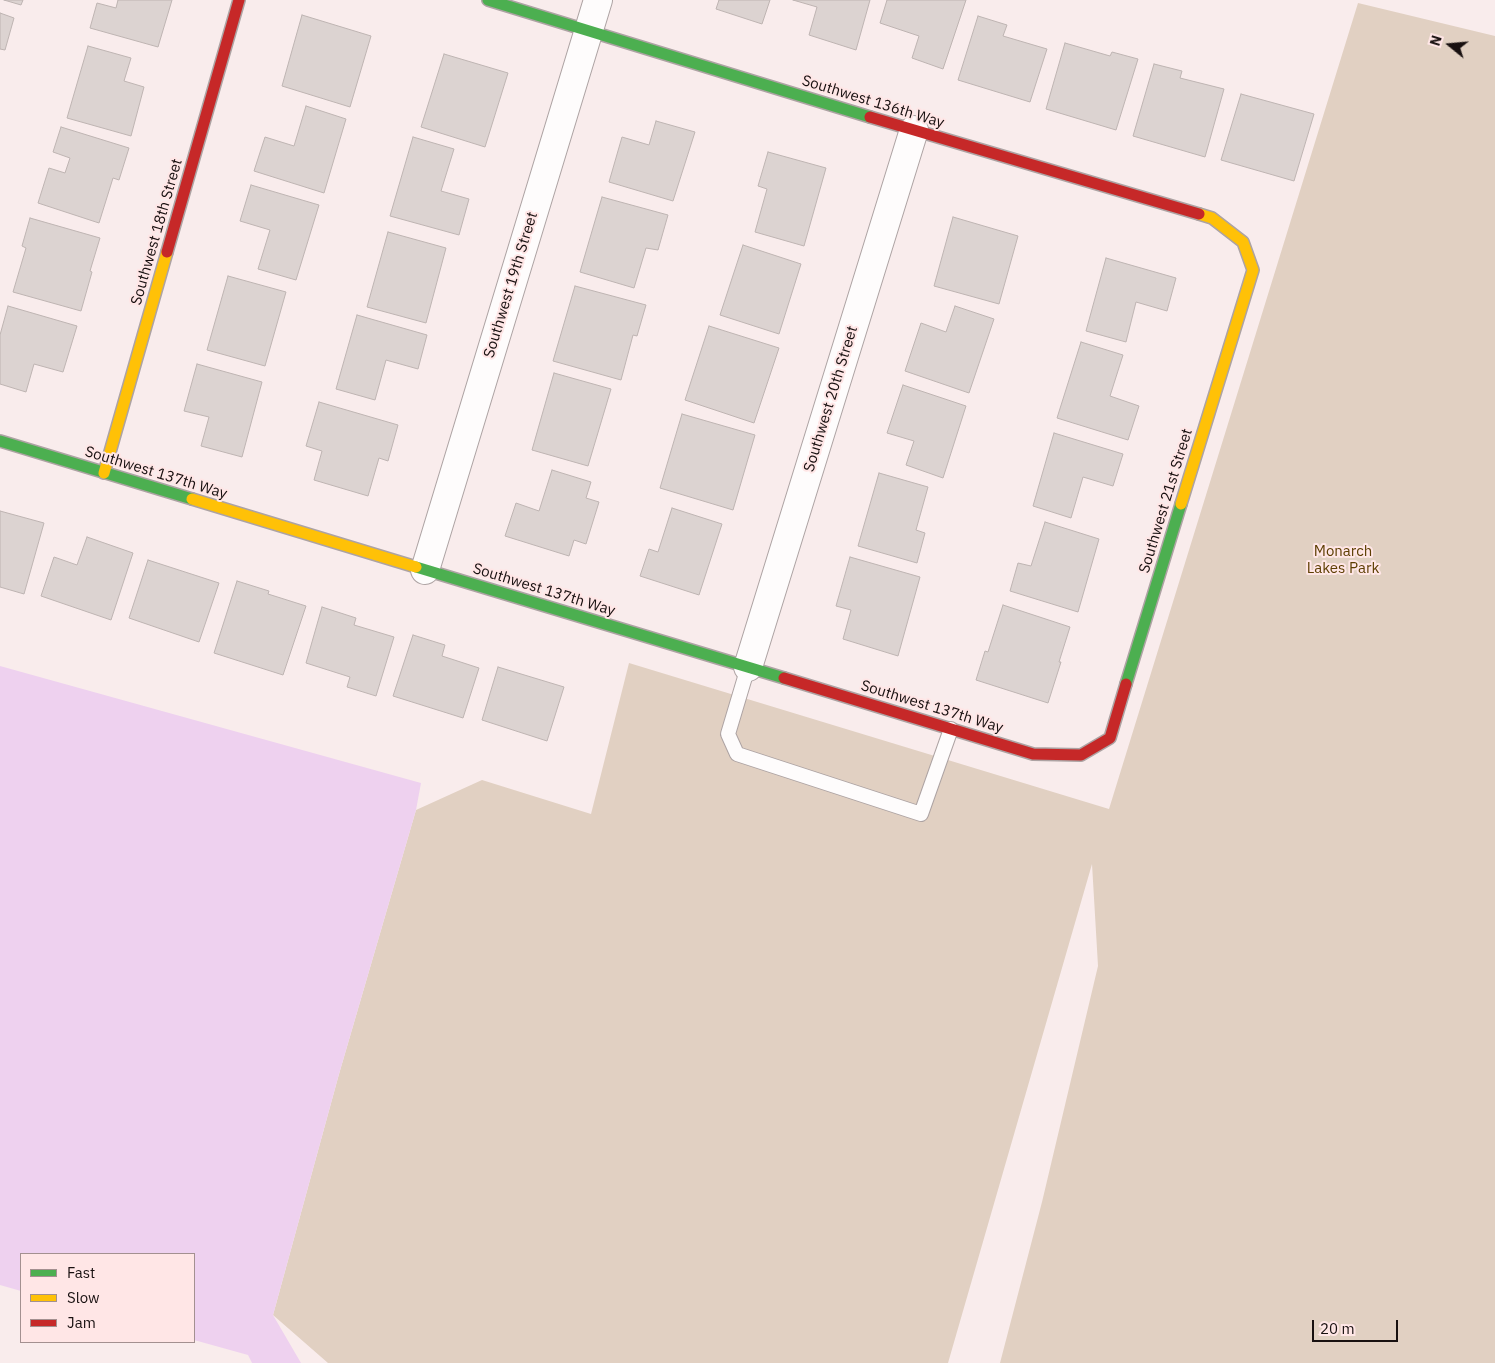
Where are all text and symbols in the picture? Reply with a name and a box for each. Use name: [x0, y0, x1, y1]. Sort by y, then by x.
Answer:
north arrow: [1425, 20, 1475, 70]
text: N: [1426, 33, 1446, 48]
street label: Southwest 136th Way: [800, 72, 946, 132]
street label: Southwest 18th Street: [127, 157, 187, 307]
street label: Southwest 19th Street: [480, 210, 542, 360]
street label: Southwest 20th Street: [800, 324, 862, 474]
street label: Southwest 21st Street: [1135, 427, 1197, 575]
street label: Southwest 137th Way: [83, 443, 229, 503]
park label: Monarch Lakes Park: [1307, 543, 1379, 578]
street label: Southwest 137th Way: [471, 560, 617, 620]
street label: Southwest 137th Way: [859, 677, 1005, 737]
legend: [20, 1253, 195, 1343]
text: Fast: [67, 1263, 95, 1282]
text: Slow: [67, 1288, 100, 1307]
scale bar: [1315, 1310, 1401, 1342]
text: Jam: [67, 1313, 96, 1332]
text: 20 m: [1320, 1319, 1355, 1338]

